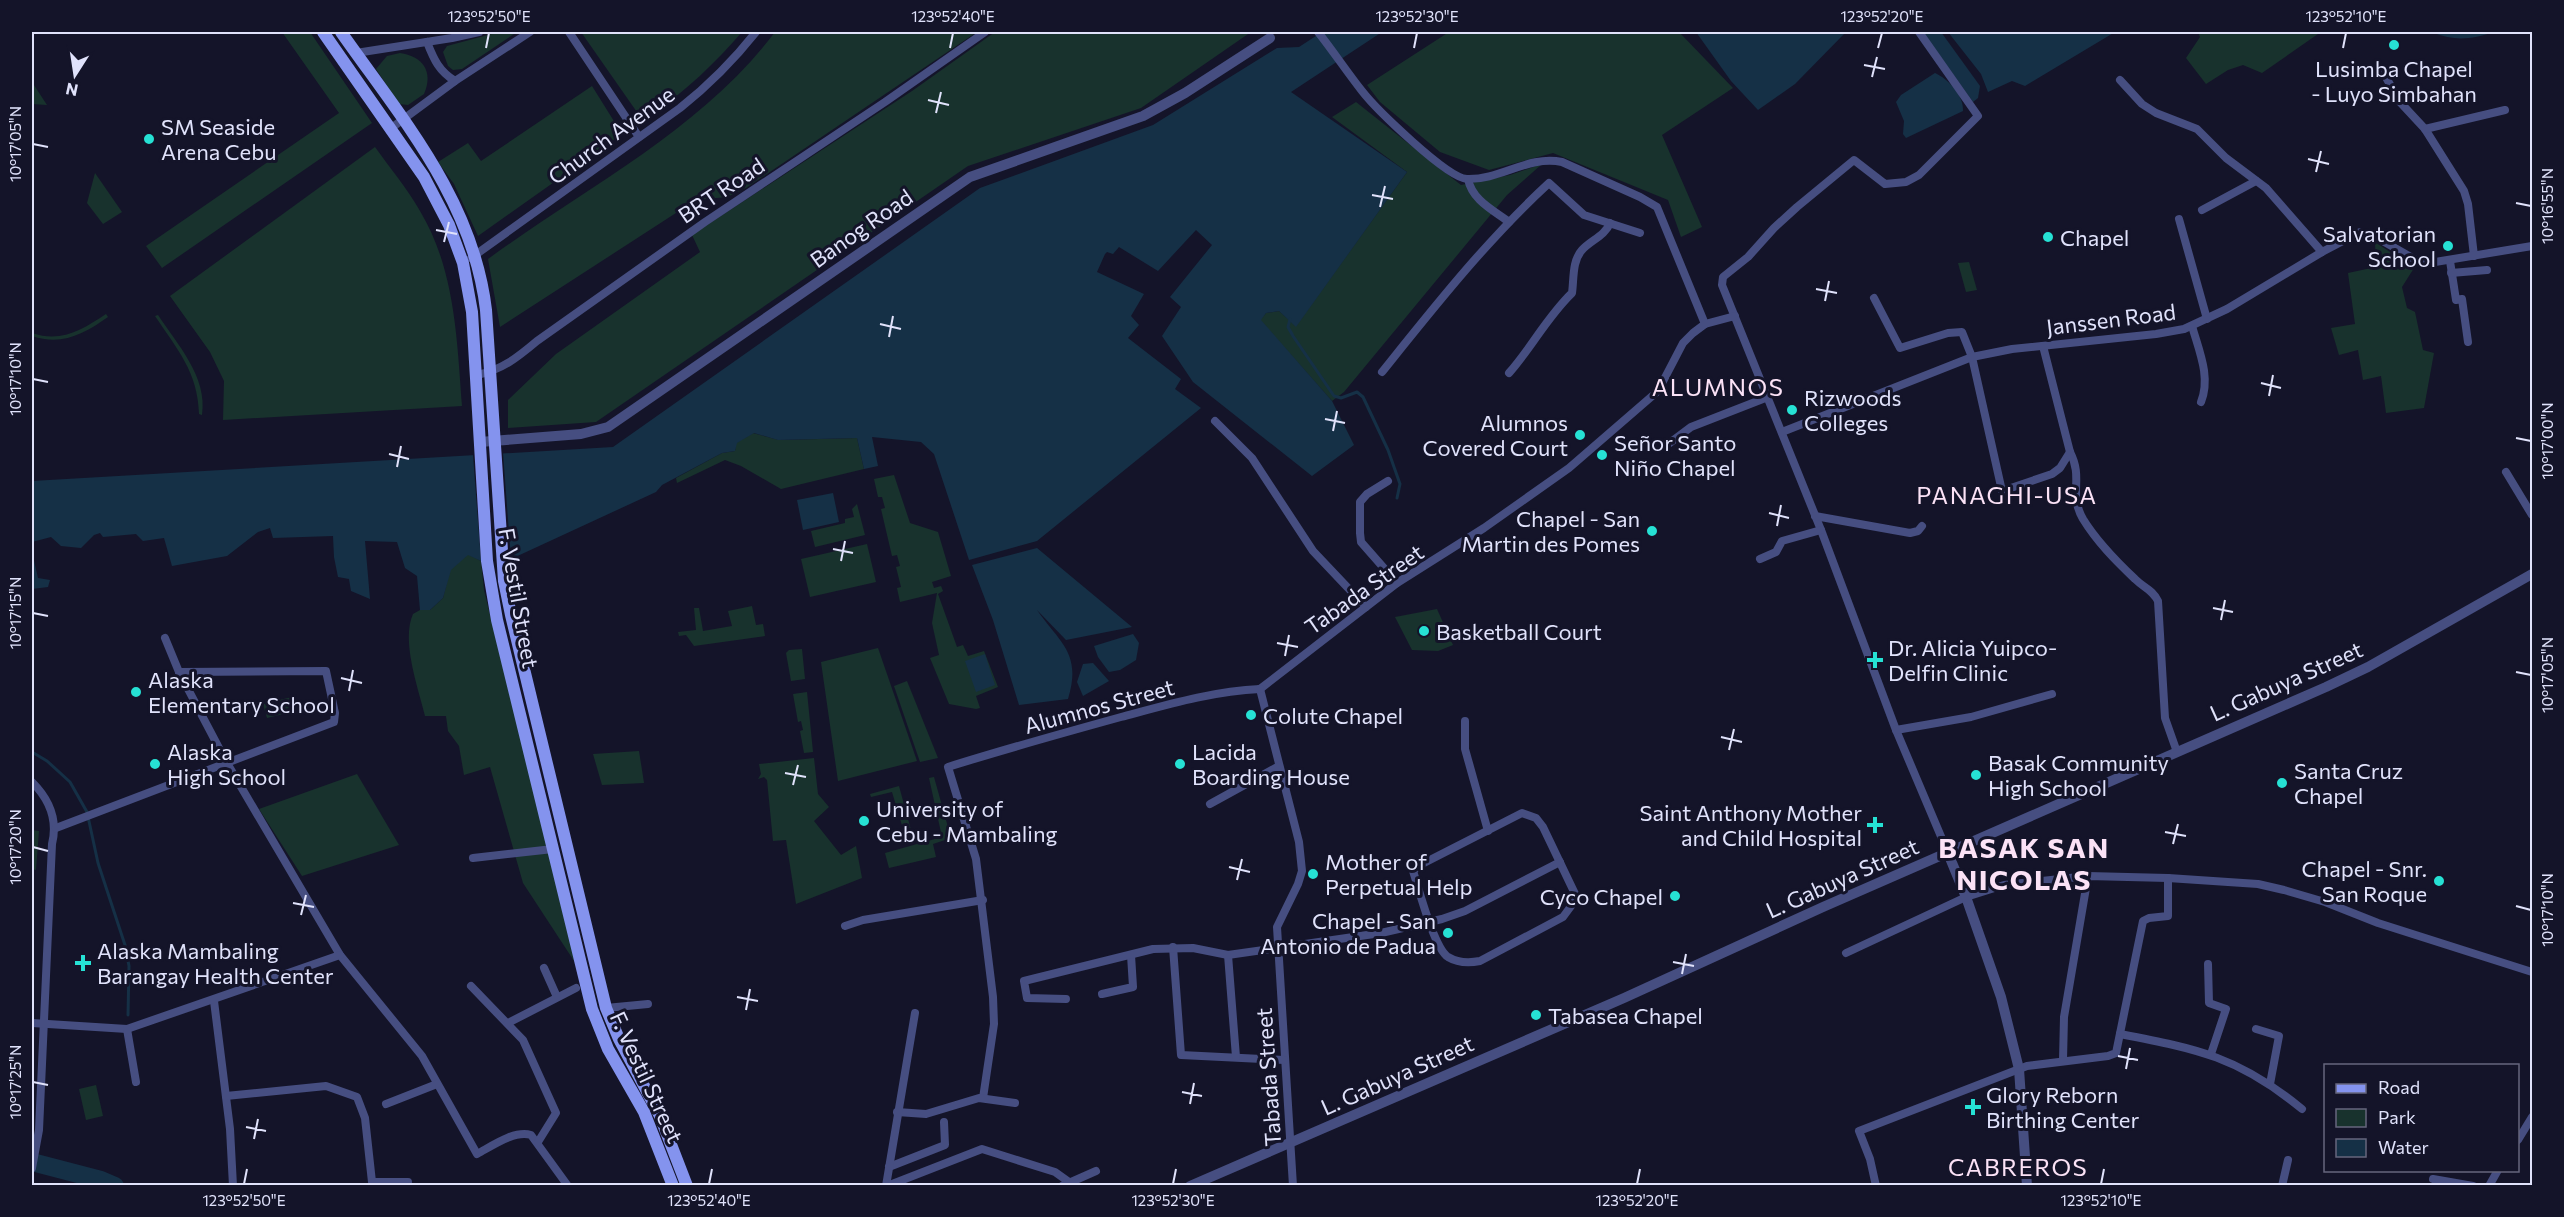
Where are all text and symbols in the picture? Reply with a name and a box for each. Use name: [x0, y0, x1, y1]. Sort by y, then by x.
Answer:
text: 123°52'50"E: [447, 7, 531, 25]
text: 123°52'40"E: [911, 7, 995, 25]
text: 123°52'30"E: [1375, 7, 1459, 25]
text: 123°52'20"E: [1841, 7, 1924, 25]
text: 123°52'10"E: [2306, 7, 2387, 25]
marker: Lusimba Chapel - Luyo Simbahan: [2387, 38, 2401, 52]
north arrow: [45, 45, 105, 105]
place label: Lusimba Chapel - Luyo Simbahan: [2311, 55, 2477, 107]
text: N: [64, 80, 80, 101]
street label: Church Avenue: [543, 80, 679, 190]
text: 10°17'05"N: [6, 106, 24, 182]
place label: SM Seaside Arena Cebu: [161, 113, 277, 165]
marker: SM Seaside Arena Cebu: [142, 132, 156, 146]
street label: BRT Road: [673, 151, 769, 229]
text: 10°16'55"N: [2538, 168, 2556, 244]
street label: Banog Road: [805, 183, 917, 273]
place label: Salvatorian School: [2323, 220, 2436, 272]
place label: Chapel: [2060, 224, 2129, 251]
marker: Chapel: [2041, 230, 2055, 244]
marker: Salvatorian School: [2441, 239, 2455, 253]
street label: Janssen Road: [2045, 298, 2177, 340]
text: 10°17'10"N: [6, 342, 24, 416]
district label: ALUMNOS: [1652, 372, 1784, 401]
place label: Rizwoods Colleges: [1804, 384, 1902, 436]
text: 10°17'00"N: [2538, 402, 2556, 480]
marker: Rizwoods Colleges: [1785, 403, 1799, 417]
place label: Alumnos Covered Court: [1422, 409, 1568, 461]
marker: Alumnos Covered Court: [1573, 428, 1587, 442]
place label: Señor Santo Niño Chapel: [1614, 429, 1736, 481]
marker: Señor Santo Niño Chapel: [1595, 448, 1609, 462]
district label: PANAGHI-USA: [1916, 480, 2098, 509]
place label: Chapel - San Martin des Pomes: [1461, 505, 1640, 557]
marker: Chapel - San Martin des Pomes: [1645, 524, 1659, 538]
street label: F. Vestil Street: [493, 526, 545, 670]
street label: Tabada Street: [1299, 538, 1429, 640]
text: 10°17'15"N: [6, 577, 24, 649]
place label: Basketball Court: [1436, 618, 1602, 645]
marker: Basketball Court: [1417, 624, 1431, 638]
place label: Dr. Alicia Yuipco- Delfin Clinic: [1888, 634, 2057, 686]
street label: L. Gabuya Street: [2206, 635, 2366, 727]
text: 10°17'05"N: [2538, 637, 2556, 713]
marker: Dr. Alicia Yuipco- Delfin Clinic: [1866, 651, 1884, 669]
place label: Alaska Elementary School: [148, 666, 335, 718]
street label: Alumnos Street: [1021, 673, 1177, 739]
marker: Alaska Elementary School: [129, 685, 143, 699]
place label: Colute Chapel: [1263, 702, 1403, 729]
marker: Colute Chapel: [1244, 708, 1258, 722]
place label: Alaska High School: [167, 738, 286, 790]
place label: Lacida Boarding House: [1192, 738, 1350, 790]
place label: Basak Community High School: [1988, 749, 2169, 801]
marker: Alaska High School: [148, 757, 162, 771]
marker: Lacida Boarding House: [1173, 757, 1187, 771]
place label: Santa Cruz Chapel: [2294, 757, 2403, 809]
marker: Basak Community High School: [1969, 768, 1983, 782]
marker: Santa Cruz Chapel: [2275, 776, 2289, 790]
place label: University of Cebu - Mambaling: [876, 795, 1058, 847]
place label: Saint Anthony Mother and Child Hospital: [1640, 799, 1862, 851]
text: 10°17'20"N: [6, 809, 24, 885]
marker: University of Cebu - Mambaling: [857, 814, 871, 828]
marker: Saint Anthony Mother and Child Hospital: [1866, 816, 1884, 834]
district label: BASAK SAN NICOLAS: [1938, 830, 2110, 896]
street label: L. Gabuya Street: [1762, 832, 1922, 924]
place label: Mother of Perpetual Help: [1325, 848, 1473, 900]
place label: Chapel - Snr. San Roque: [2302, 855, 2427, 907]
marker: Mother of Perpetual Help: [1306, 867, 1320, 881]
text: 10°17'10"N: [2538, 873, 2556, 947]
marker: Chapel - Snr. San Roque: [2432, 874, 2446, 888]
place label: Cyco Chapel: [1540, 883, 1663, 910]
marker: Cyco Chapel: [1668, 889, 1682, 903]
place label: Chapel - San Antonio de Padua: [1260, 907, 1436, 959]
marker: Chapel - San Antonio de Padua: [1441, 926, 1455, 940]
place label: Alaska Mambaling Barangay Health Center: [97, 937, 334, 989]
marker: Alaska Mambaling Barangay Health Center: [74, 954, 92, 972]
place label: Tabasea Chapel: [1548, 1002, 1703, 1029]
street label: F. Vestil Street: [605, 1007, 689, 1147]
street label: Tabada Street: [1250, 1007, 1286, 1147]
marker: Tabasea Chapel: [1529, 1008, 1543, 1022]
street label: L. Gabuya Street: [1317, 1029, 1477, 1121]
text: 10°17'25"N: [6, 1045, 24, 1119]
legend: [2324, 1064, 2519, 1172]
text: Road: [2378, 1076, 2420, 1098]
place label: Glory Reborn Birthing Center: [1986, 1081, 2139, 1133]
marker: Glory Reborn Birthing Center: [1964, 1098, 1982, 1116]
text: Park: [2378, 1106, 2416, 1128]
text: Water: [2378, 1136, 2429, 1158]
district label: CABREROS: [1948, 1152, 2088, 1181]
text: 123°52'50"E: [202, 1191, 286, 1209]
text: 123°52'40"E: [667, 1191, 751, 1209]
text: 123°52'30"E: [1131, 1191, 1215, 1209]
text: 123°52'20"E: [1596, 1191, 1679, 1209]
text: 123°52'10"E: [2061, 1191, 2142, 1209]

